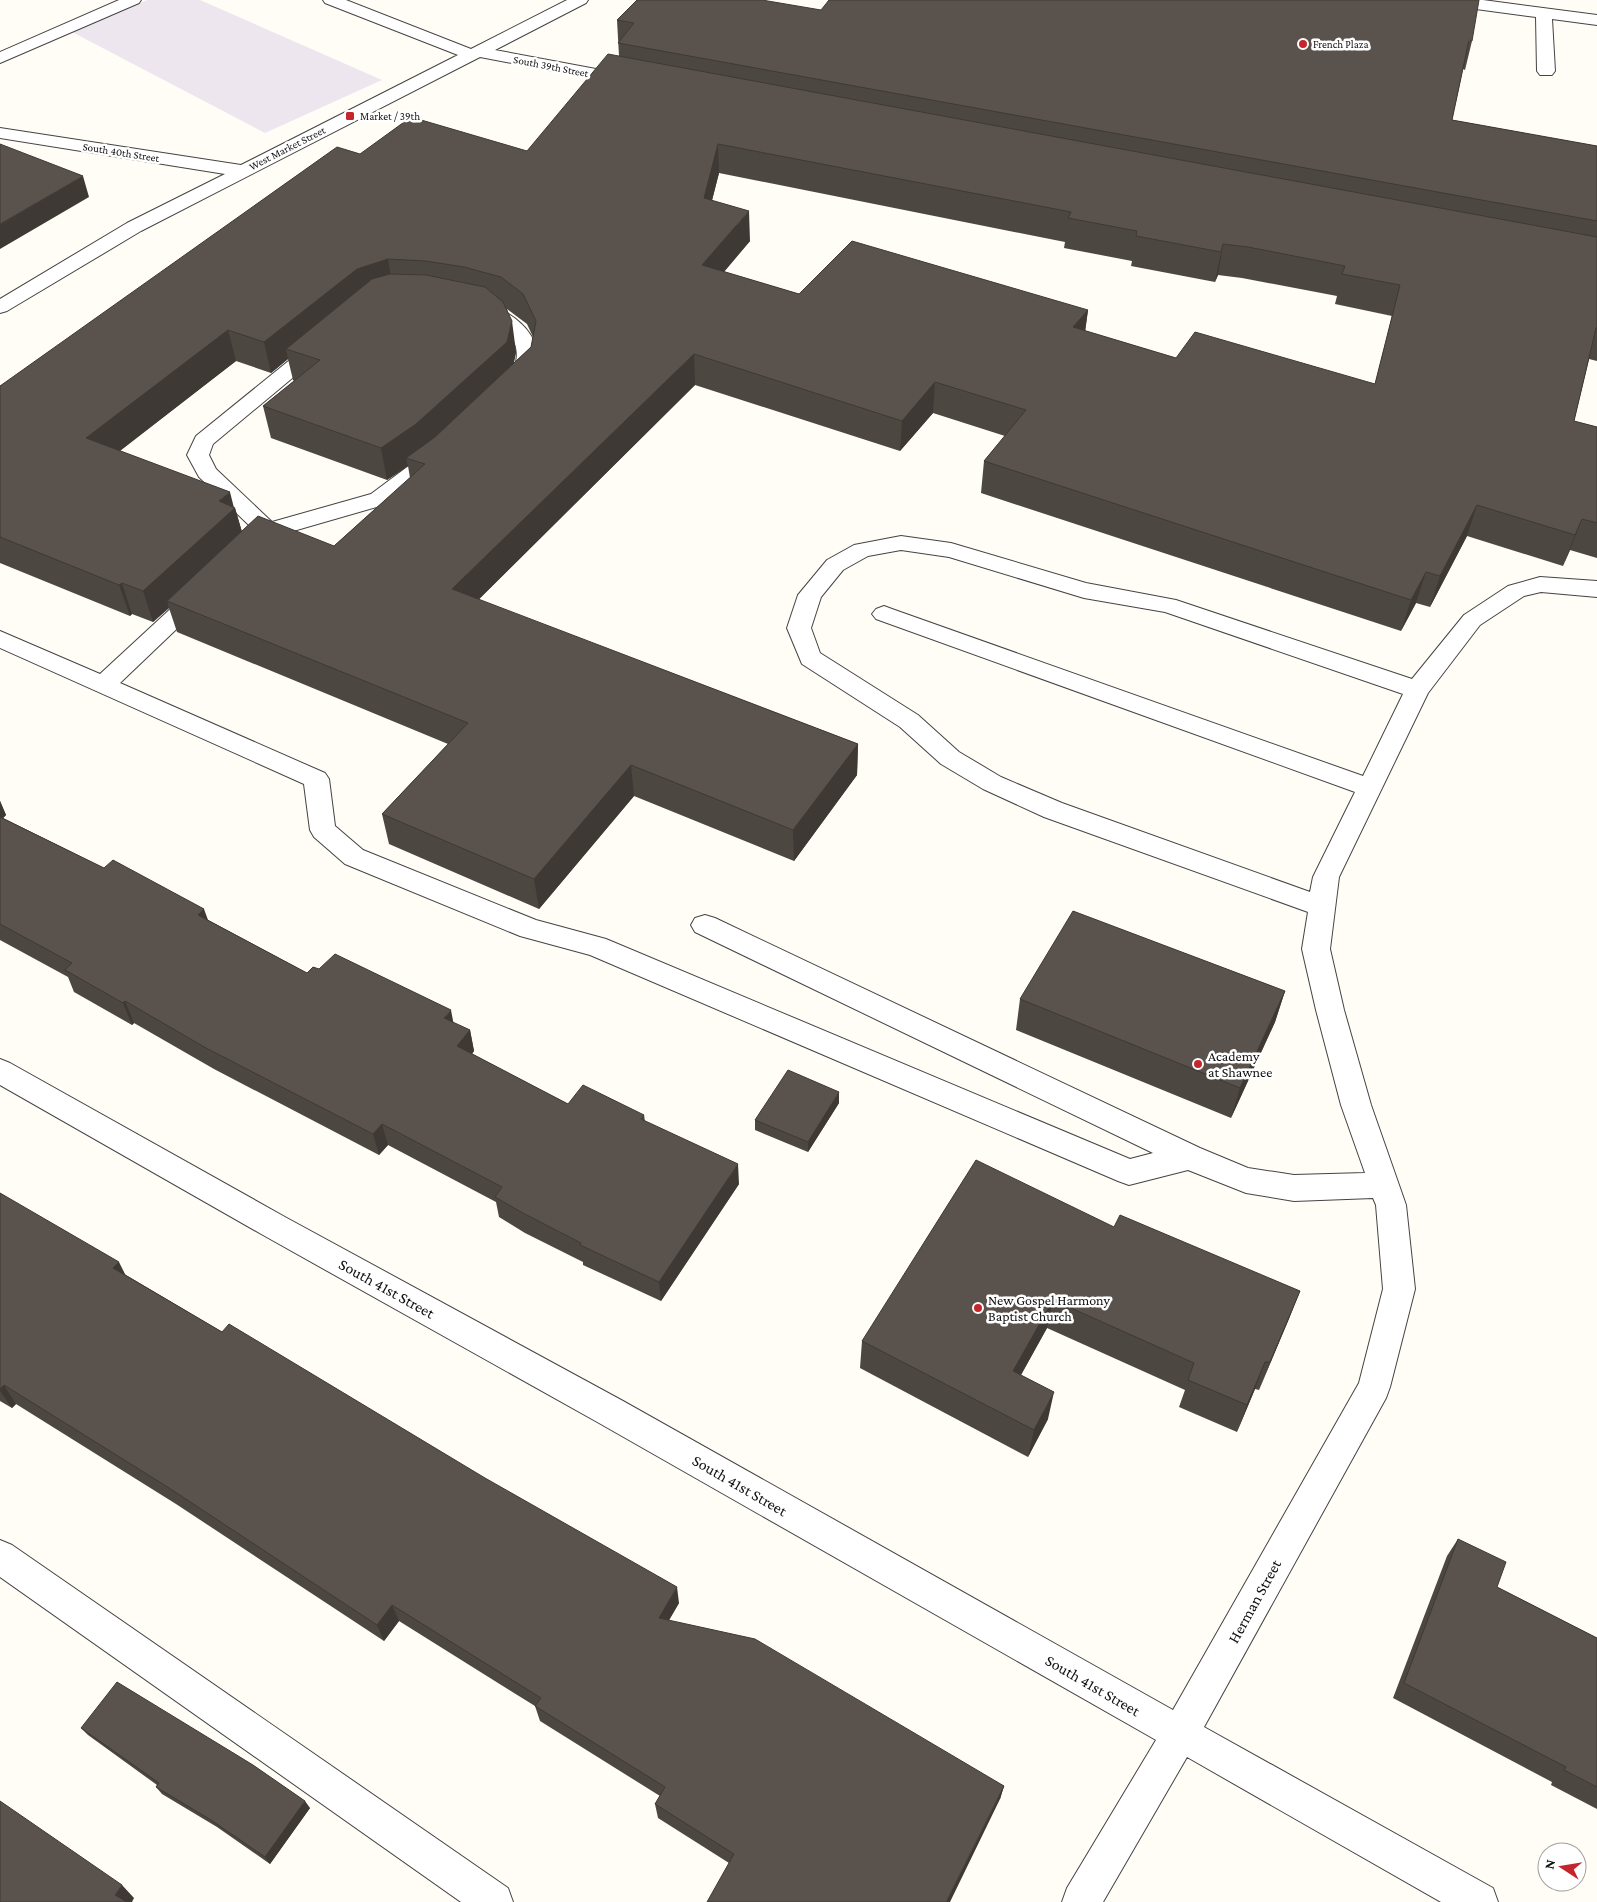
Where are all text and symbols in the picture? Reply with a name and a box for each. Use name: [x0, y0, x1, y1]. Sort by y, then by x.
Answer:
marker: French Plaza: [1297, 38, 1309, 50]
place label: French Plaza: [1313, 38, 1369, 50]
street label: South 39th Street: [512, 53, 590, 79]
marker: Market / 39th: [344, 110, 356, 122]
place label: Market / 39th: [360, 110, 420, 122]
street label: West Market Street: [247, 123, 327, 172]
street label: South 40th Street: [82, 140, 160, 164]
place label: Academy at Shawnee: [1208, 1048, 1272, 1080]
marker: Academy at Shawnee: [1192, 1058, 1204, 1070]
street label: South 41st Street: [336, 1255, 438, 1322]
place label: New Gospel Harmony Baptist Church: [988, 1292, 1111, 1324]
marker: New Gospel Harmony Baptist Church: [972, 1302, 984, 1314]
street label: South 41st Street: [689, 1451, 791, 1520]
street label: Herman Street: [1225, 1556, 1285, 1646]
street label: South 41st Street: [1042, 1651, 1144, 1720]
north arrow: [1537, 1842, 1587, 1892]
text: N: [1540, 1858, 1558, 1871]

